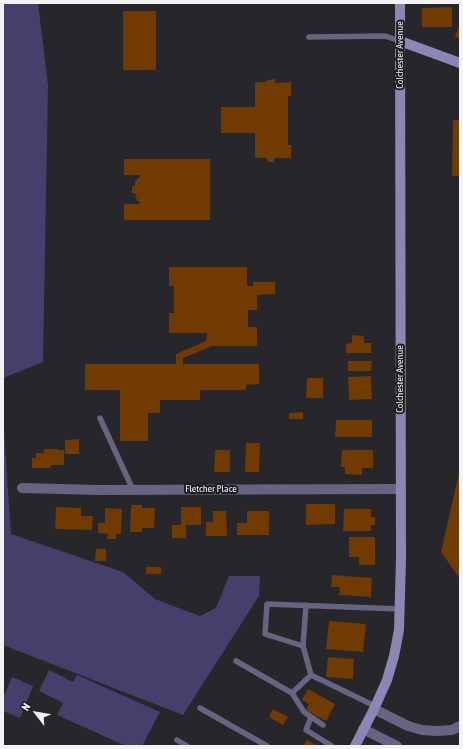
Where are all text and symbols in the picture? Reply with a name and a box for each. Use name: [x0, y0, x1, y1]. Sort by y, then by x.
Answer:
street label: Colchester Avenue: [394, 21, 406, 89]
street label: Colchester Avenue: [394, 345, 406, 413]
street label: Fletcher Place: [185, 483, 237, 495]
north arrow: [16, 693, 56, 733]
text: N: [19, 701, 33, 713]

